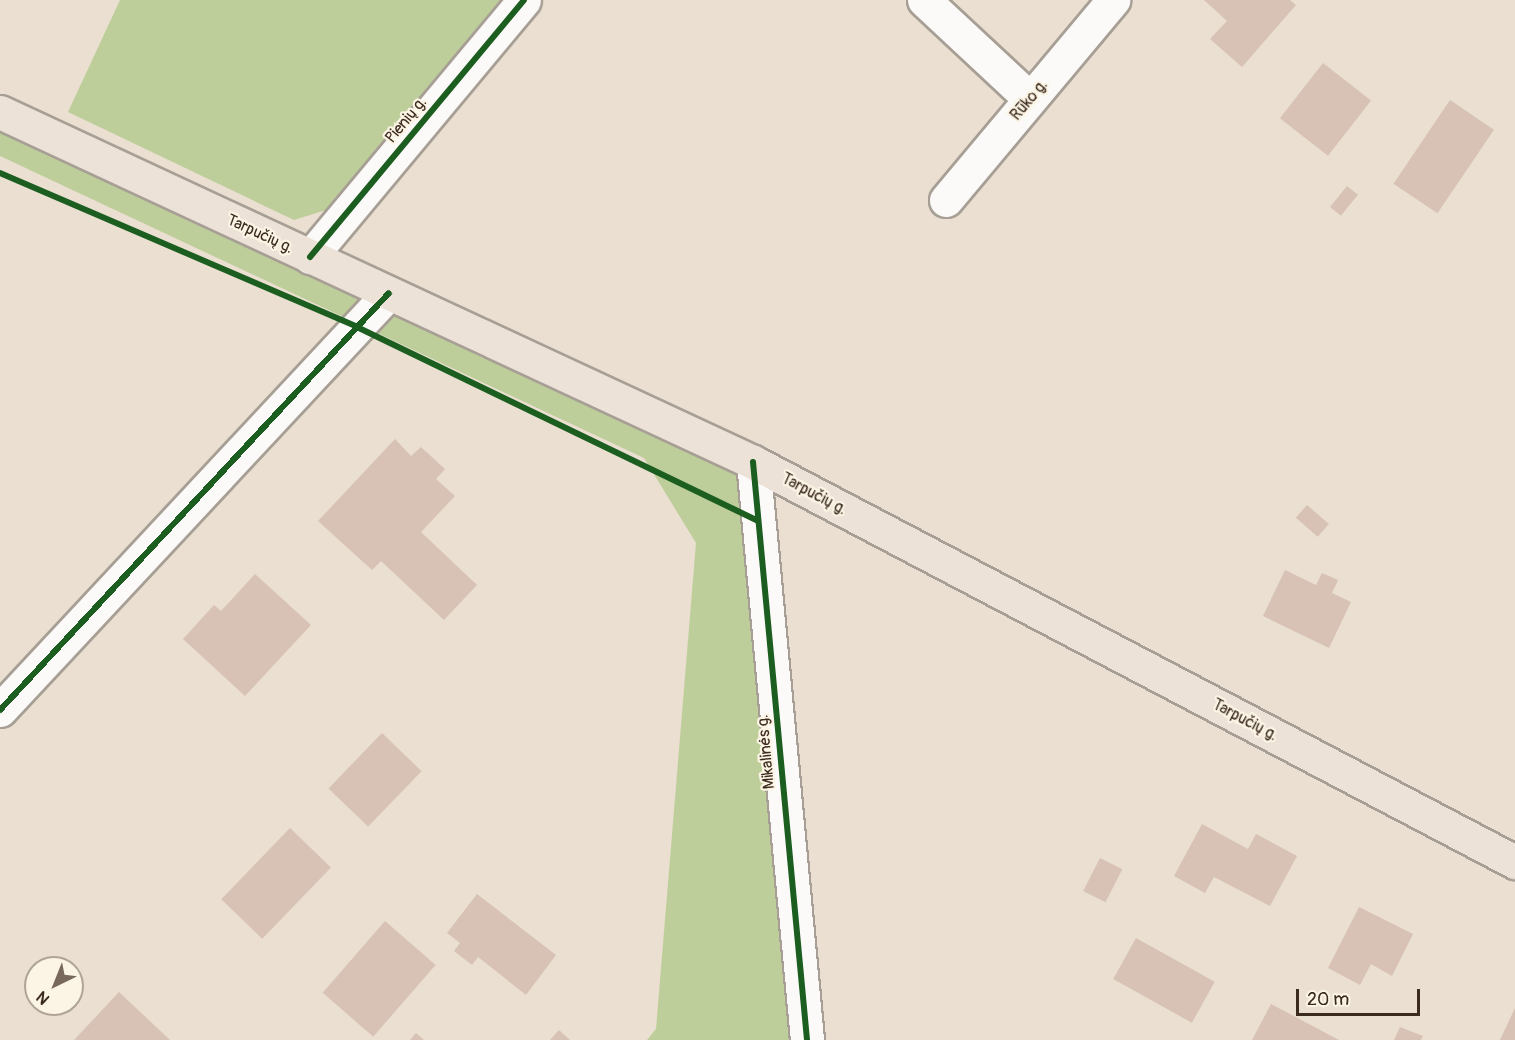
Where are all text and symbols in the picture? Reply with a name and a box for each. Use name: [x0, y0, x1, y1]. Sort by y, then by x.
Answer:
street label: Rūko g.: [1006, 76, 1052, 124]
street label: Pienių g.: [381, 93, 431, 147]
street label: Tarpučių g.: [224, 210, 296, 258]
street label: Tarpučių g.: [778, 469, 850, 519]
street label: Tarpučių g.: [1209, 695, 1281, 745]
street label: Mikalinės g.: [753, 714, 779, 790]
north arrow: [24, 956, 84, 1016]
scale bar: [1299, 977, 1424, 1015]
text: N: [32, 987, 54, 1009]
text: 20 m: [1307, 988, 1349, 1011]

